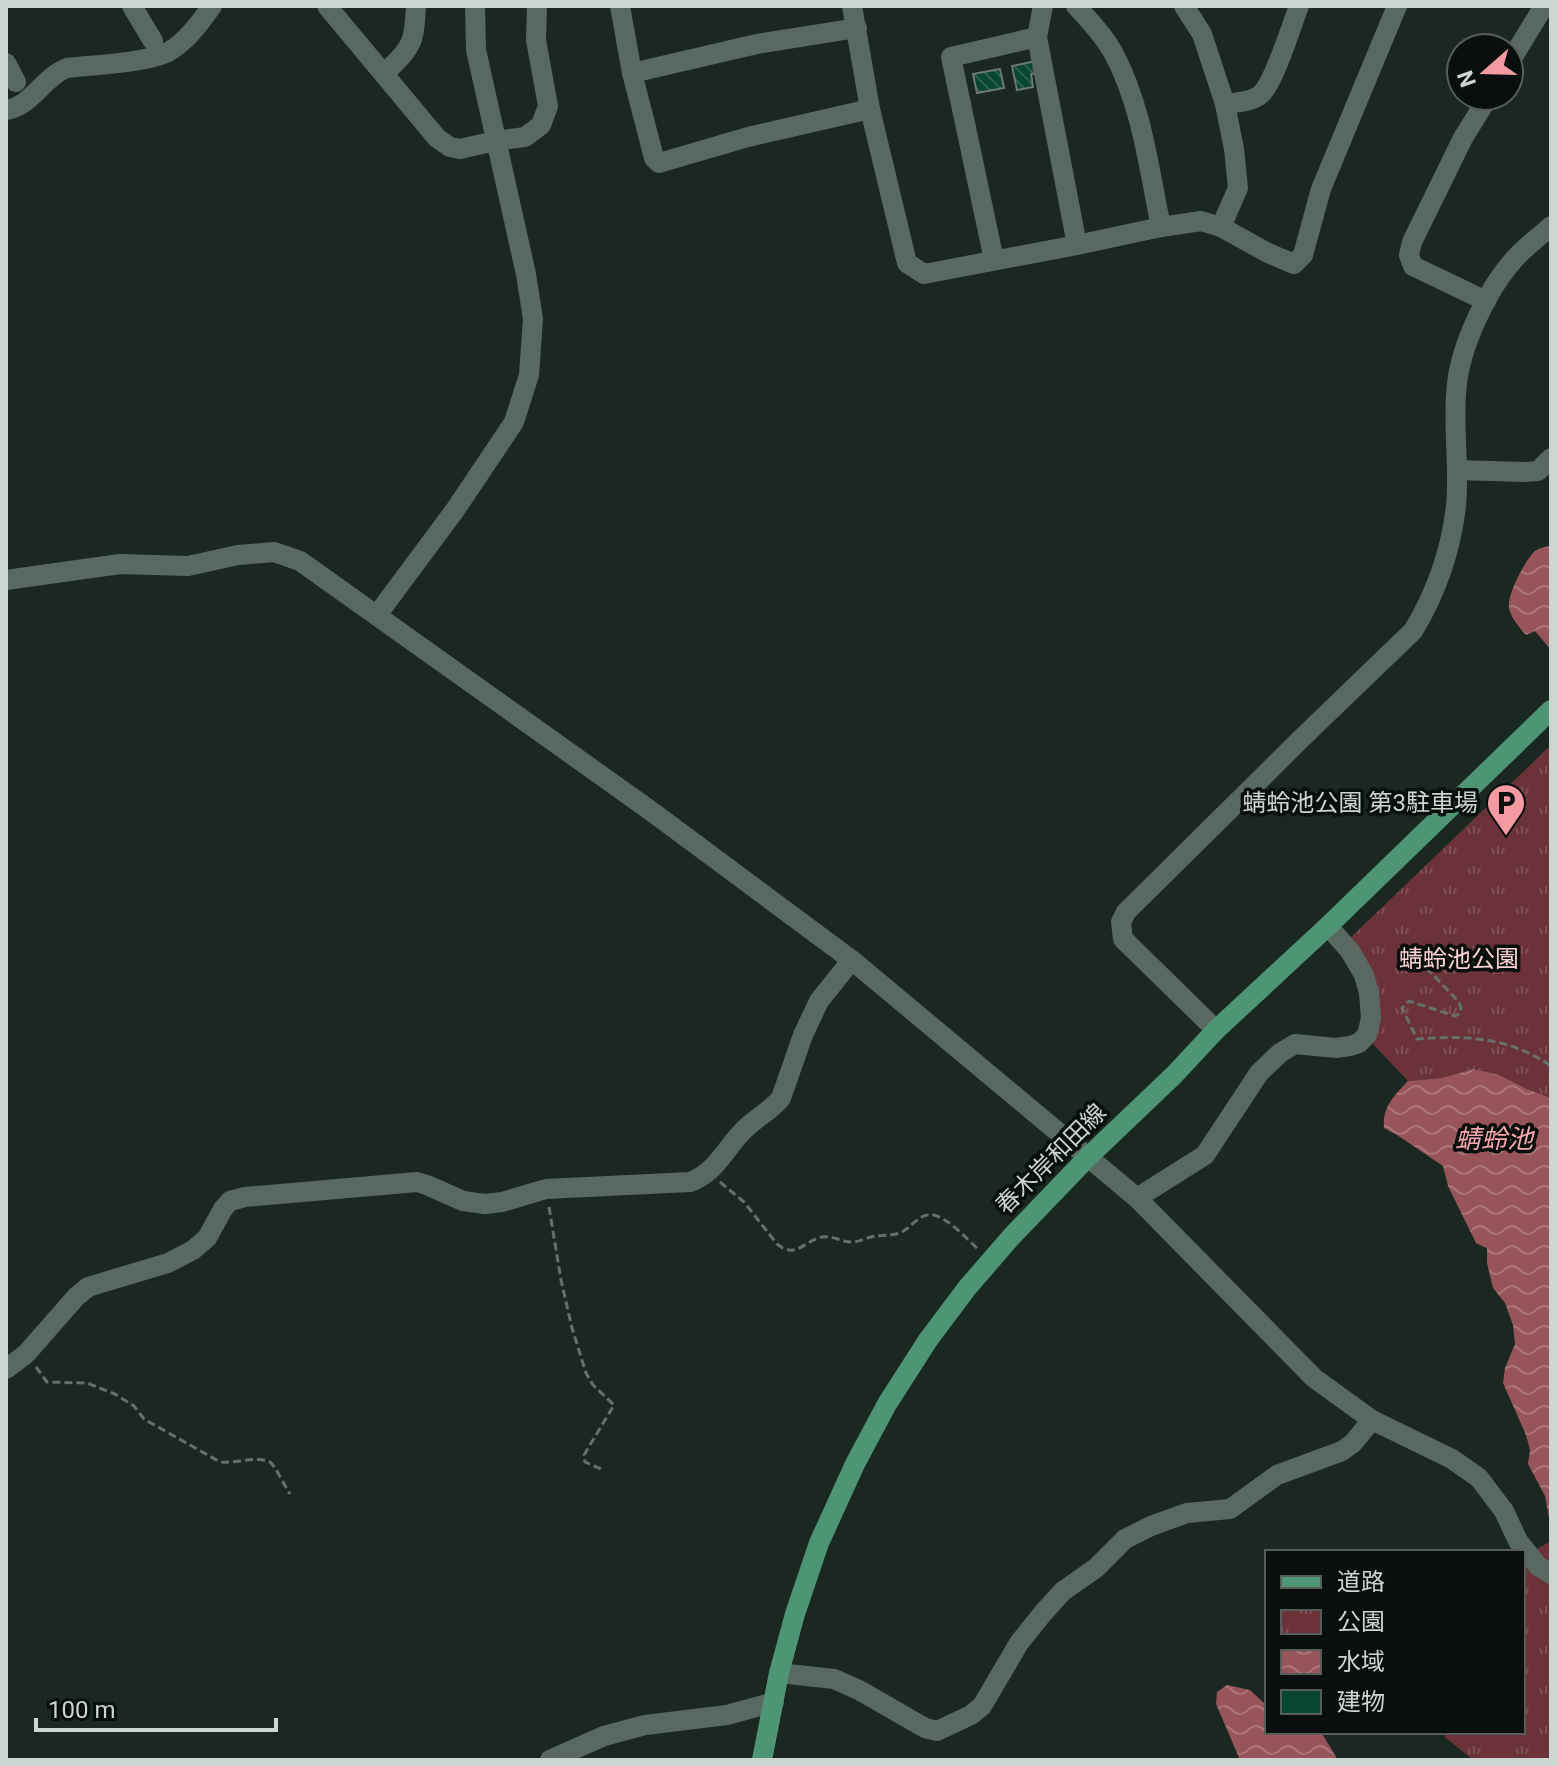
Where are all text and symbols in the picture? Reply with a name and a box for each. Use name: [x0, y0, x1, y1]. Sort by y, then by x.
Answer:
north arrow: [1445, 32, 1525, 112]
text: N: [1452, 67, 1481, 90]
parking icon: 蜻蛉池公園 第3駐車場: [1485, 782, 1527, 837]
place label: 蜻蛉池公園 第3駐車場: [1243, 789, 1478, 817]
park label: 蜻蛉池公園: [1399, 945, 1519, 973]
street label: 春木岸和田線: [990, 1098, 1112, 1220]
water label: 蜻蛉池: [1455, 1124, 1536, 1154]
legend: [1265, 1550, 1525, 1734]
text: 道路: [1337, 1568, 1385, 1596]
text: 公園: [1337, 1608, 1385, 1636]
text: 水域: [1337, 1648, 1385, 1676]
scale bar: [36, 1682, 276, 1732]
text: 建物: [1337, 1688, 1385, 1716]
text: 100 m: [48, 1696, 115, 1724]

